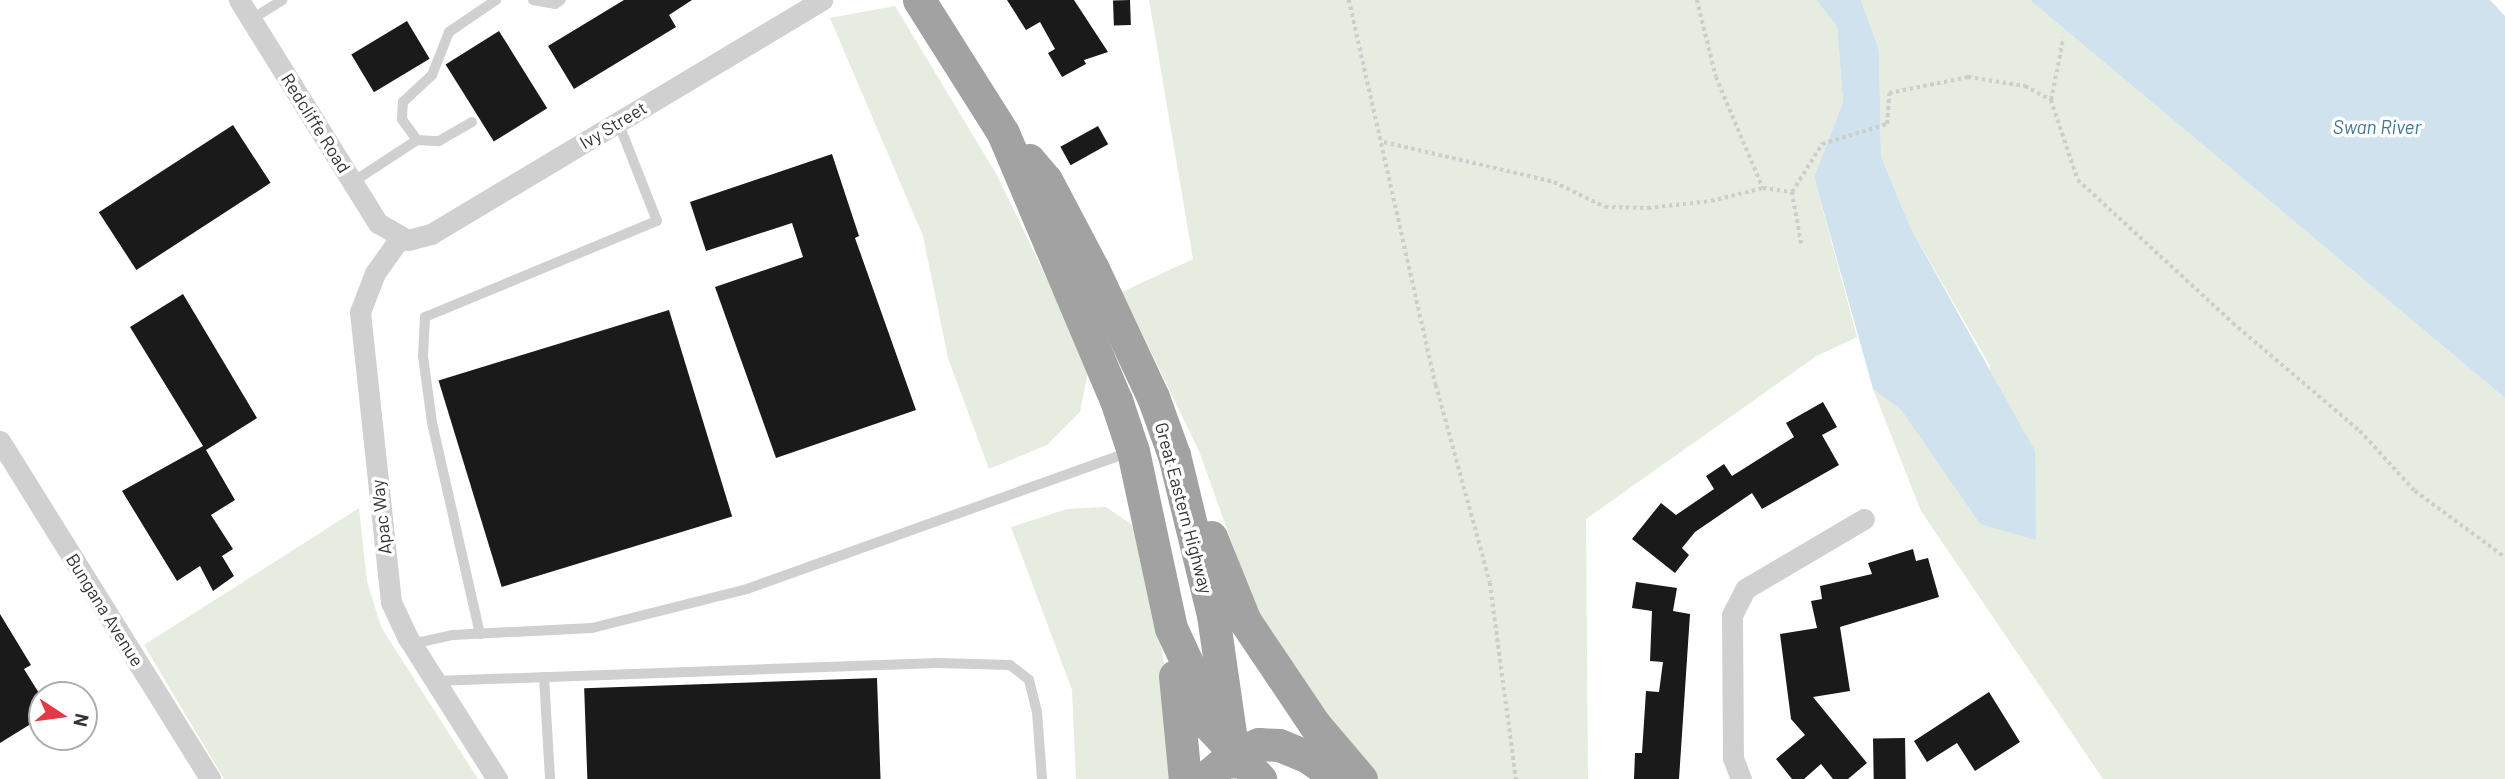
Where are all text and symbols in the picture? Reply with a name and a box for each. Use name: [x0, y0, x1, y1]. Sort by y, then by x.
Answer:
street label: Redcliffe Road: [277, 69, 355, 177]
street label: Ivy Street: [576, 97, 650, 153]
water label: Swan River: [2333, 116, 2421, 138]
street label: Great Eastern Highway: [1151, 420, 1217, 596]
street label: Apac Way: [366, 478, 396, 556]
street label: Bungana Avenue: [62, 550, 148, 670]
north arrow: [28, 681, 98, 751]
text: N: [69, 712, 95, 729]

